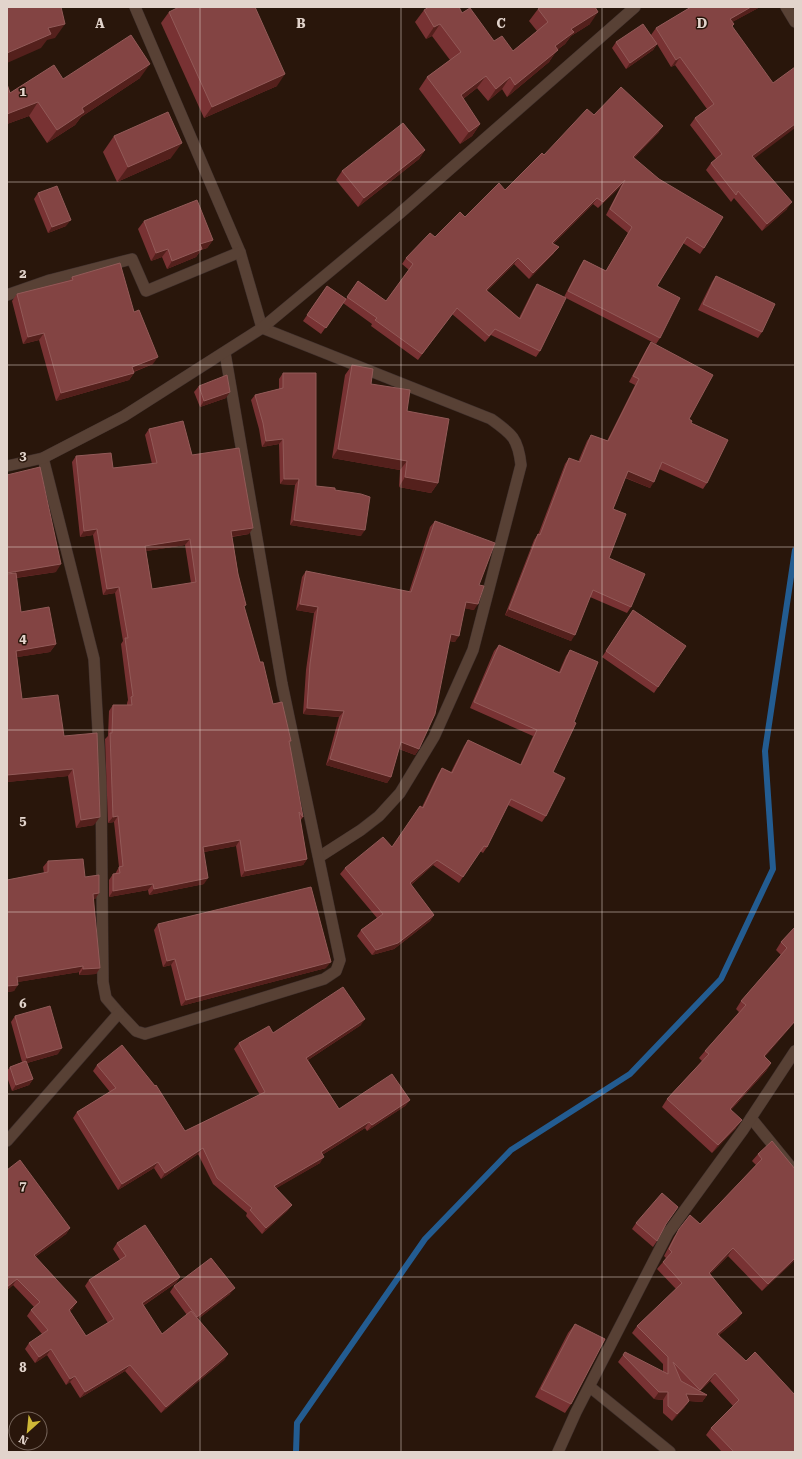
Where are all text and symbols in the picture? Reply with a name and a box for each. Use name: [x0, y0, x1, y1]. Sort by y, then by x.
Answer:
text: A: [95, 16, 105, 31]
text: B: [296, 16, 306, 31]
text: C: [496, 16, 506, 31]
text: D: [697, 16, 707, 31]
text: 1: [19, 84, 27, 99]
text: 2: [19, 266, 27, 281]
text: 3: [19, 448, 27, 463]
text: 4: [19, 631, 27, 646]
text: 5: [19, 813, 27, 828]
text: 6: [19, 996, 27, 1011]
text: 7: [19, 1178, 27, 1193]
text: 8: [19, 1360, 27, 1375]
north arrow: [8, 1411, 48, 1451]
text: N: [16, 1432, 30, 1447]

